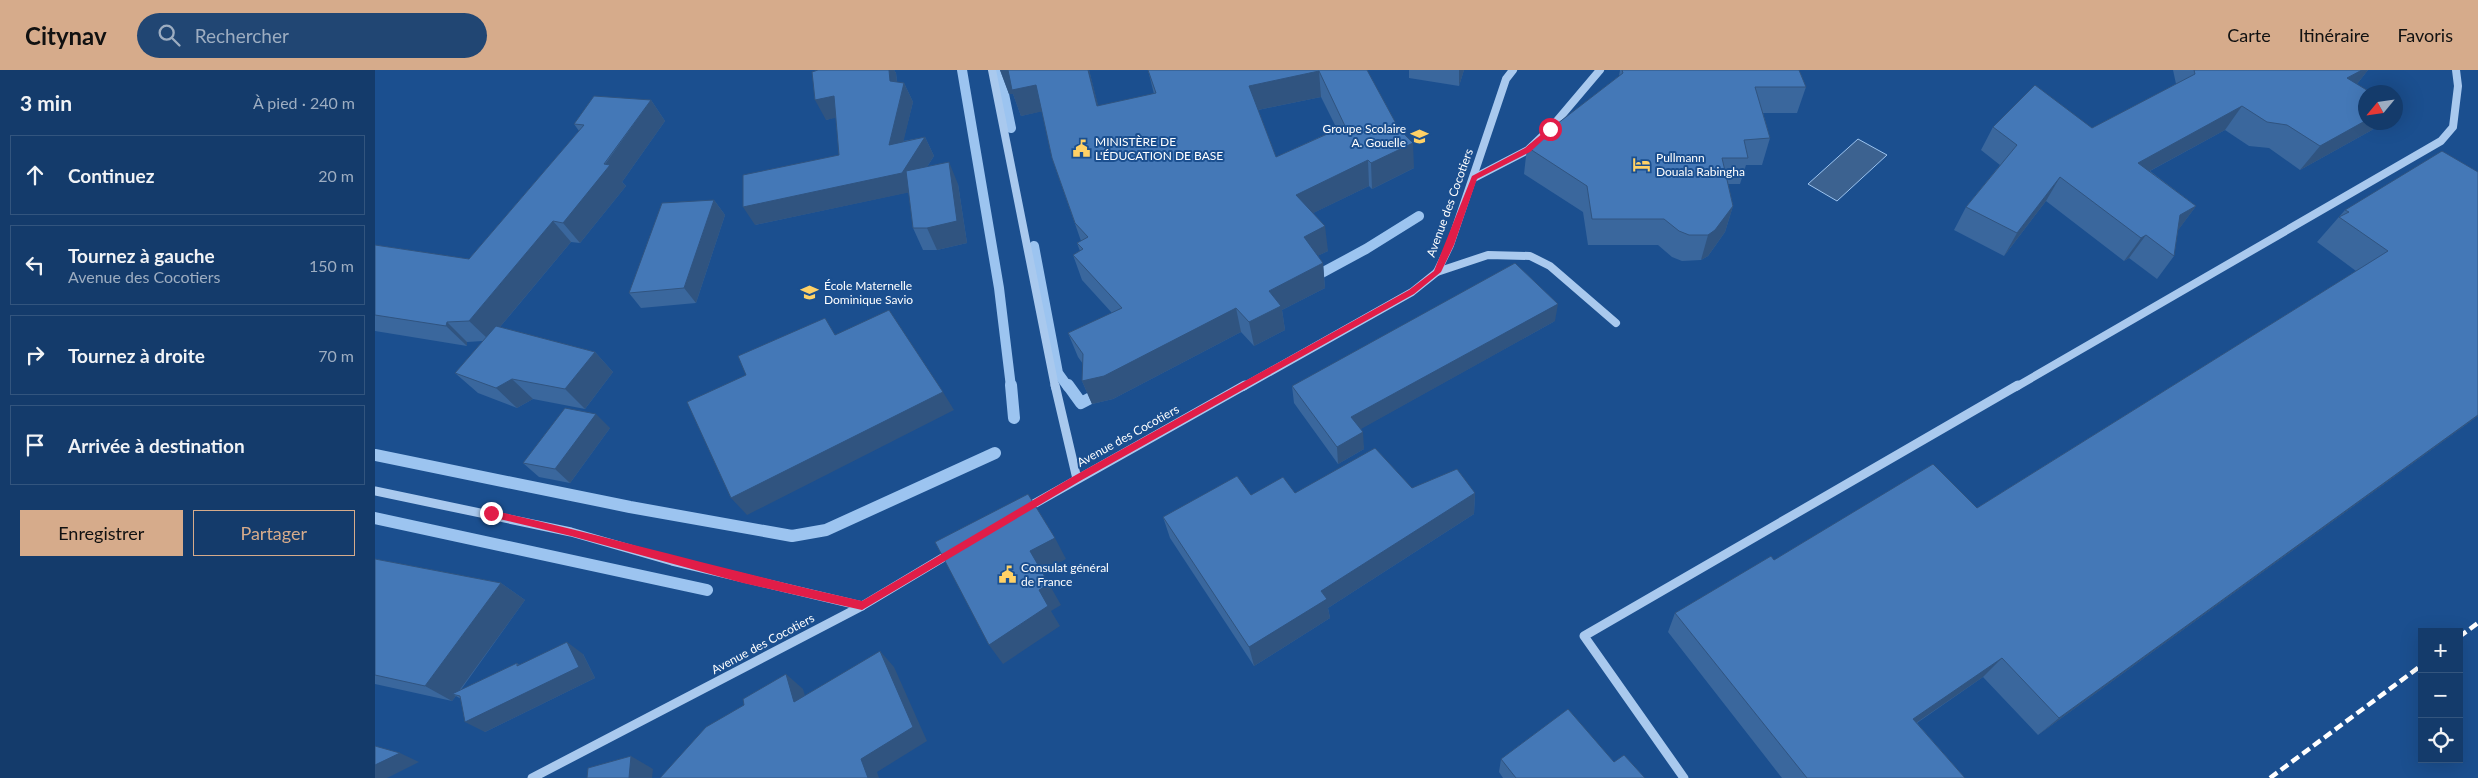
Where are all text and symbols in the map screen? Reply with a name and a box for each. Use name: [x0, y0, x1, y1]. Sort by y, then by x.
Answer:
search box: [137, 13, 487, 58]
text: Citynav: [25, 21, 107, 50]
icon: search: [155, 21, 183, 49]
text: Rechercher: [195, 24, 289, 47]
text: Carte: [2227, 24, 2271, 46]
text: Itinéraire: [2299, 24, 2369, 46]
text: Favoris: [2397, 24, 2453, 46]
north arrow: [2358, 85, 2403, 130]
text: 3 min: [20, 90, 72, 115]
text: À pied · 240 m: [253, 93, 355, 112]
route start: [1539, 118, 1562, 141]
place label: Groupe Scolaire A. Gouelle: [1323, 121, 1406, 150]
school or university icon: Groupe Scolaire A. Gouelle: [1410, 126, 1430, 146]
place label: MINISTÈRE DE L'ÉDUCATION DE BASE: [1095, 134, 1223, 163]
public building icon: MINISTÈRE DE L'ÉDUCATION DE BASE: [1071, 139, 1091, 159]
street label: Avenue des Cocotiers: [1423, 147, 1476, 259]
place label: Pullmann Douala Rabingha: [1656, 150, 1745, 179]
hotel icon: Pullmann Douala Rabingha: [1632, 155, 1652, 175]
icon: ahead: [21, 161, 49, 189]
text: Continuez: [68, 164, 154, 187]
text: 20 m: [318, 166, 354, 185]
text: Tournez à gauche: [68, 244, 215, 267]
icon: left: [21, 251, 49, 279]
text: 150 m: [309, 256, 354, 275]
text: Avenue des Cocotiers: [68, 267, 221, 286]
place label: École Maternelle Dominique Savio: [824, 278, 913, 307]
school or university icon: École Maternelle Dominique Savio: [800, 283, 820, 303]
icon: right: [21, 341, 49, 369]
text: Tournez à droite: [68, 344, 205, 367]
text: 70 m: [318, 346, 354, 365]
street label: Avenue des Cocotiers: [1074, 401, 1181, 470]
icon: arrive: [21, 431, 49, 459]
text: Arrivée à destination: [68, 434, 245, 457]
route end: [480, 502, 503, 525]
button: Enregistrer: [20, 510, 183, 556]
button: Partager: [193, 510, 355, 556]
place label: Consulat général de France: [1021, 560, 1109, 589]
public building icon: Consulat général de France: [997, 565, 1017, 585]
street label: Avenue des Cocotiers: [709, 610, 817, 677]
map controls: [2418, 628, 2463, 763]
button: +: [2418, 628, 2463, 673]
button: −: [2418, 673, 2463, 718]
button: locate: [2418, 718, 2463, 763]

